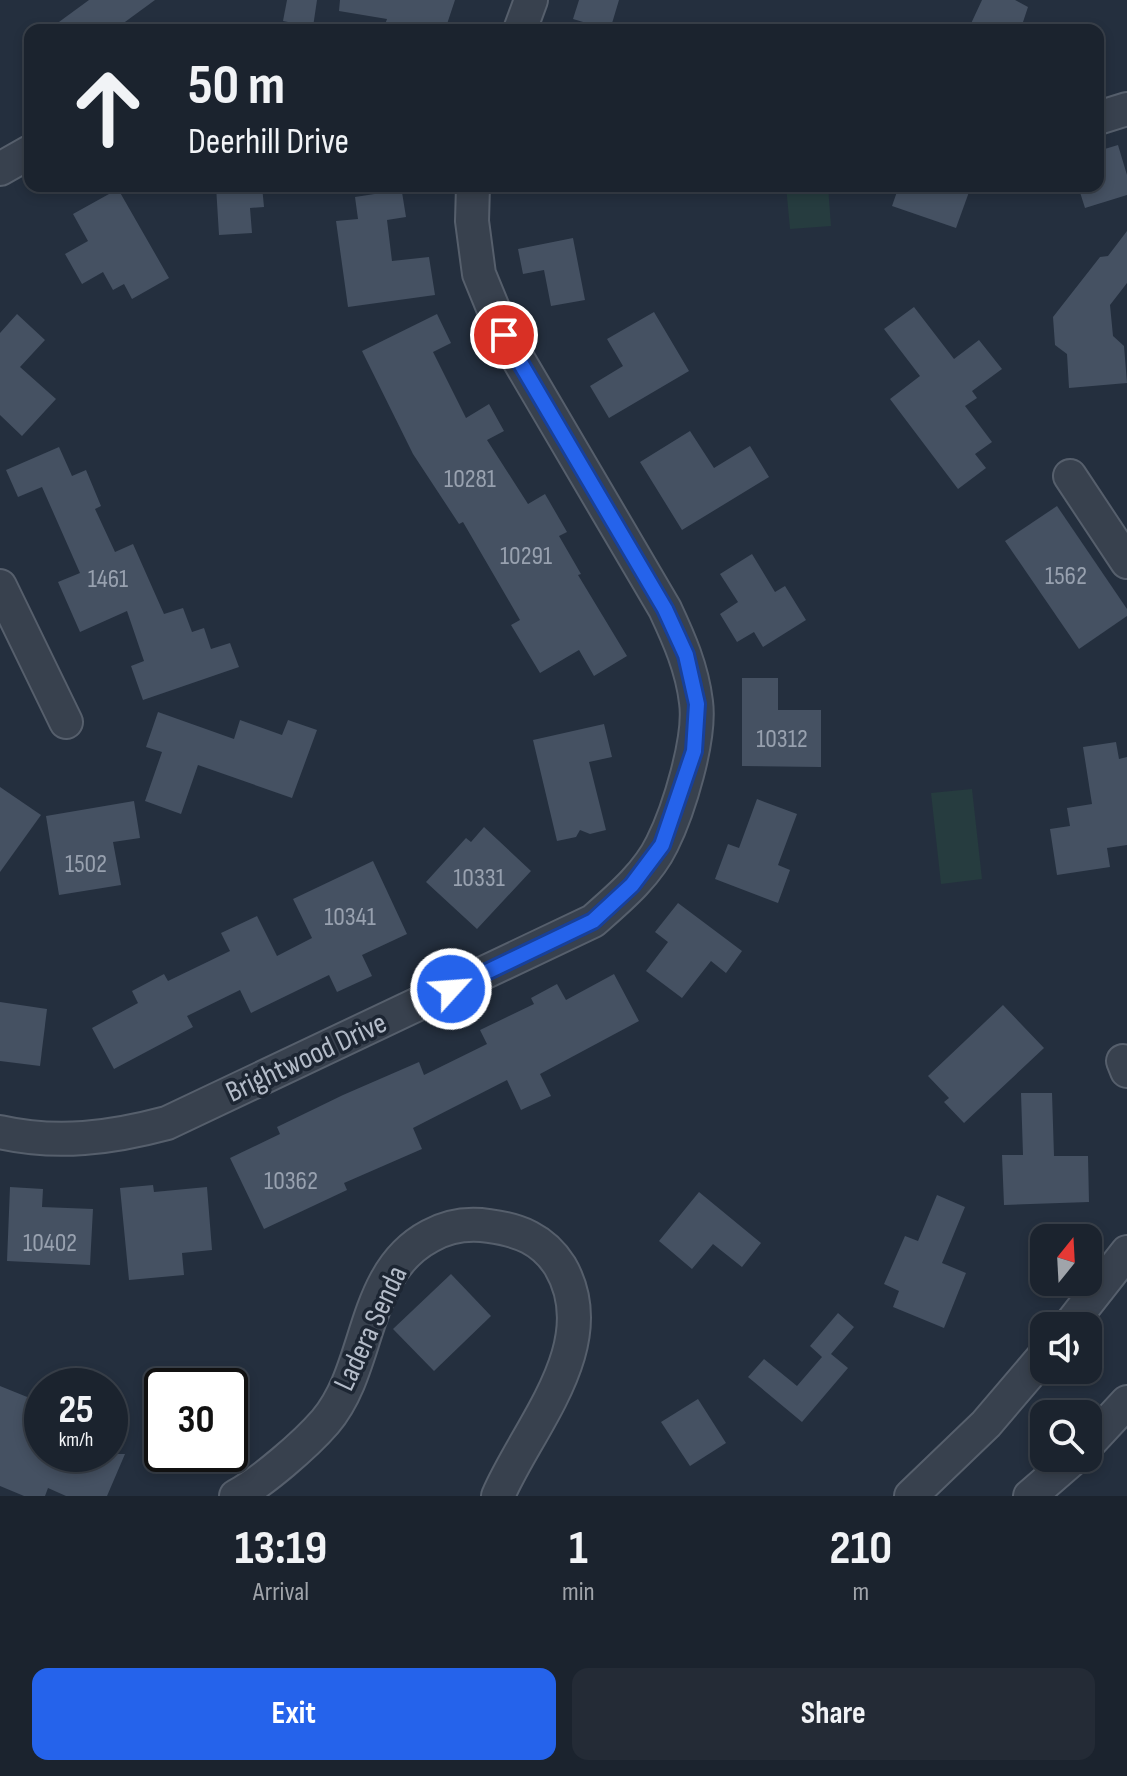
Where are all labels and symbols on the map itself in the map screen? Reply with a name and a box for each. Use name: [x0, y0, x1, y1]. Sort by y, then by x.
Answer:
pin: [470, 301, 538, 369]
house number: 10281: [444, 464, 496, 495]
house number: 10291: [500, 541, 552, 572]
house number: 1562: [1045, 561, 1087, 592]
house number: 1461: [88, 564, 128, 595]
house number: 10312: [756, 724, 808, 755]
house number: 1502: [65, 849, 107, 880]
house number: 10331: [453, 863, 505, 894]
house number: 10341: [324, 902, 376, 933]
position arrow: [409, 947, 493, 1031]
street label: Brightwood Drive: [220, 1005, 392, 1111]
house number: 10362: [264, 1166, 318, 1197]
north arrow: [1030, 1224, 1102, 1296]
house number: 10402: [23, 1228, 77, 1259]
street label: Ladera Senda: [326, 1260, 415, 1397]
speed limit sign: 30: [144, 1368, 248, 1472]

